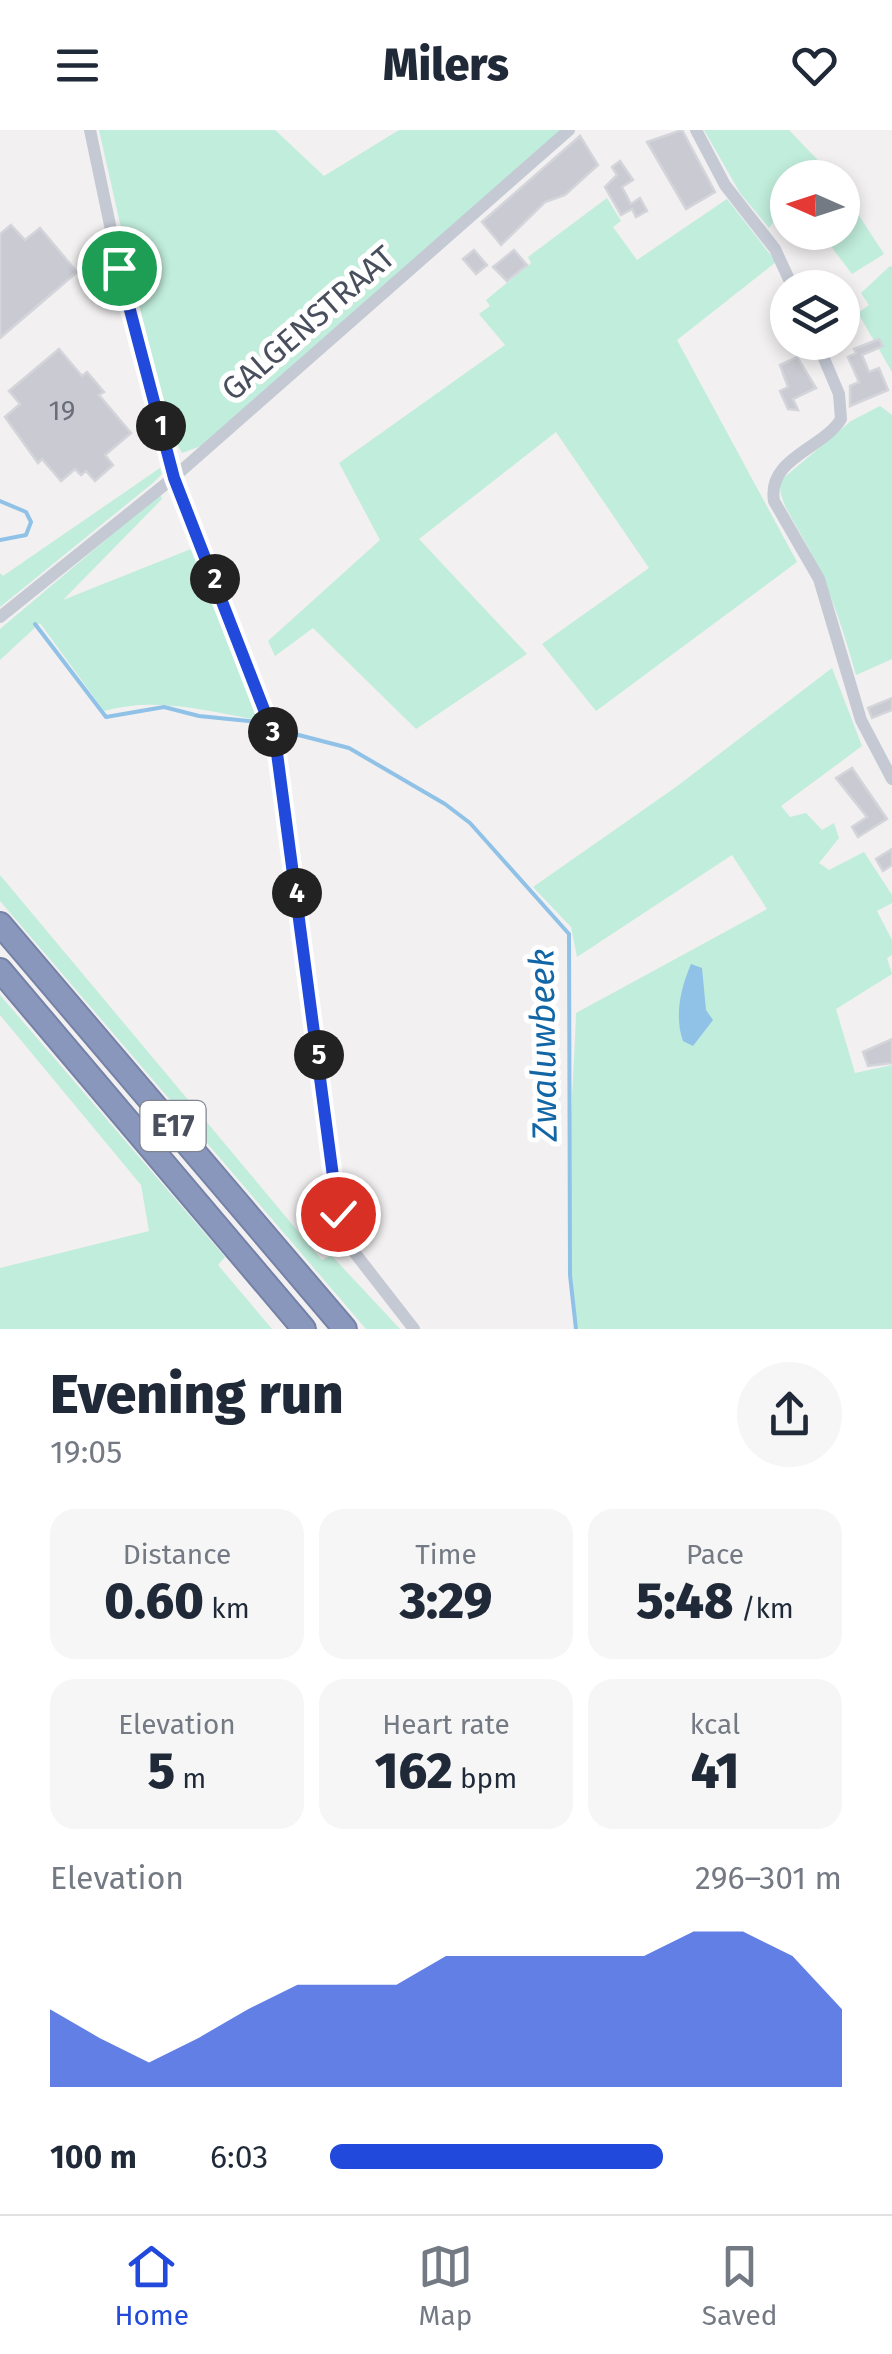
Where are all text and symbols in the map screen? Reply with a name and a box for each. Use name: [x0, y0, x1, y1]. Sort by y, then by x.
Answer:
icon: menu: [50, 38, 105, 93]
text: Milers: [383, 38, 509, 92]
icon: heart: [787, 38, 842, 93]
north arrow: [770, 160, 860, 250]
map controls: [770, 160, 860, 360]
pin: [77, 226, 162, 311]
street label: GALGENSTRAAT: [214, 237, 402, 408]
icon: arrive: [92, 241, 147, 296]
button: layers: [770, 270, 860, 360]
house number: 19: [49, 394, 75, 427]
pin: 1: [136, 401, 186, 451]
text: 1: [155, 409, 168, 442]
pin: 2: [190, 554, 240, 604]
text: 2: [208, 562, 222, 595]
pin: 3: [248, 707, 298, 757]
text: 3: [266, 715, 280, 748]
pin: 4: [272, 868, 322, 918]
text: 4: [289, 876, 305, 909]
water label: Zwaluwbeek: [520, 948, 566, 1143]
pin: 5: [294, 1030, 344, 1080]
text: 5: [311, 1038, 327, 1071]
road number: E17: [140, 1101, 206, 1151]
pin: [296, 1172, 381, 1257]
icon: check: [311, 1187, 366, 1242]
text: Evening run: [50, 1362, 344, 1428]
button: share: [737, 1362, 842, 1467]
text: 19:05: [50, 1433, 122, 1471]
text: Distance: [123, 1538, 231, 1571]
text: Time: [415, 1538, 477, 1571]
text: Pace: [686, 1538, 744, 1571]
text: 0.60: [104, 1571, 204, 1631]
text: 3:29: [400, 1571, 492, 1631]
text: 5:48: [636, 1571, 734, 1631]
text: km: [204, 1592, 250, 1625]
text: /km: [734, 1592, 794, 1625]
text: Elevation: [118, 1708, 236, 1741]
text: Heart rate: [382, 1708, 510, 1741]
text: kcal: [690, 1708, 740, 1741]
text: 5: [148, 1741, 175, 1801]
text: 162: [375, 1741, 453, 1801]
text: 41: [691, 1741, 739, 1801]
text: m: [175, 1762, 206, 1795]
text: bpm: [453, 1762, 517, 1795]
text: Elevation: [50, 1859, 184, 1897]
text: 296–301 m: [695, 1859, 842, 1897]
text: 100 m: [50, 2138, 137, 2176]
text: 6:03: [210, 2138, 268, 2176]
tab: Home: [114, 2239, 189, 2332]
tab: Map: [418, 2239, 473, 2332]
tab: Saved: [702, 2239, 778, 2332]

